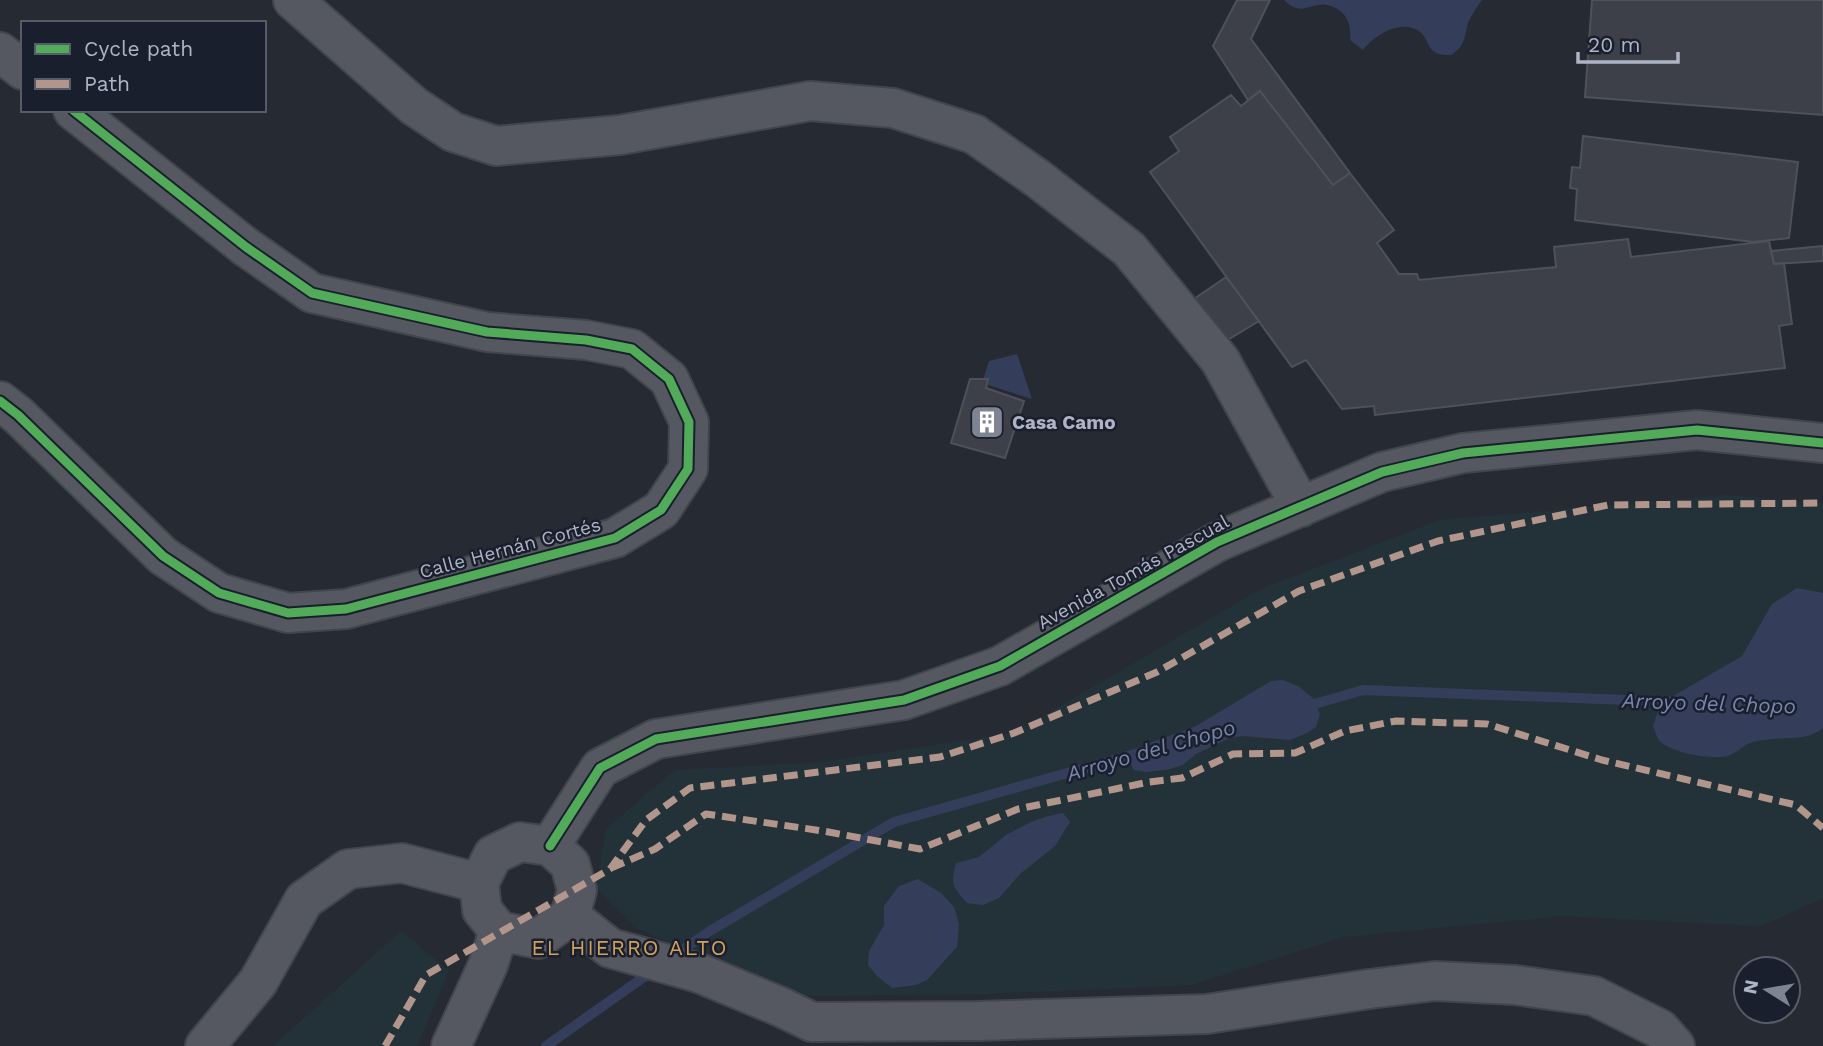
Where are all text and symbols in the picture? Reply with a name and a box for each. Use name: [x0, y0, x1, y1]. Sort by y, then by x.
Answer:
legend: [21, 21, 266, 112]
scale bar: [1578, 21, 1678, 65]
text: 20 m: [1588, 32, 1640, 57]
text: Cycle path: [84, 36, 193, 61]
text: Path: [84, 71, 130, 96]
building icon: Casa Camo: [968, 403, 1006, 441]
place label: Casa Camo: [1012, 411, 1116, 434]
street label: Avenida Tomás Pascual: [1033, 510, 1233, 634]
street label: Calle Hernán Cortés: [417, 513, 603, 583]
water label: Arroyo del Chopo: [1621, 687, 1796, 719]
water label: Arroyo del Chopo: [1063, 714, 1238, 786]
district label: EL HIERRO ALTO: [531, 935, 729, 960]
north arrow: [1732, 955, 1802, 1025]
text: N: [1738, 978, 1763, 996]

